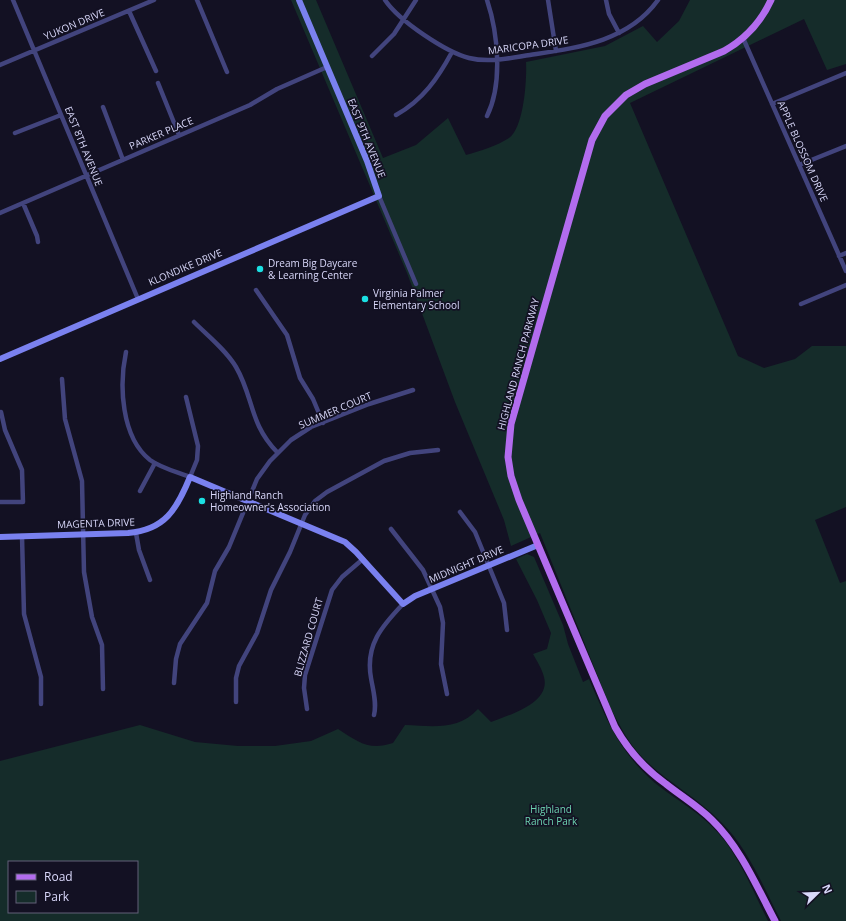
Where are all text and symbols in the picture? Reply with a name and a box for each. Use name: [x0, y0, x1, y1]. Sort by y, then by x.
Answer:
street label: YUKON DRIVE: [42, 5, 106, 43]
street label: MARICOPA DRIVE: [487, 32, 569, 58]
street label: EAST 9TH AVENUE: [345, 96, 389, 180]
street label: APPLE BLOSSOM DRIVE: [774, 98, 832, 204]
street label: EAST 8TH AVENUE: [62, 104, 106, 188]
street label: PARKER PLACE: [127, 113, 195, 153]
street label: KLONDIKE DRIVE: [146, 245, 224, 289]
place label: Dream Big Daycare & Learning Center: [268, 256, 358, 282]
marker: Dream Big Daycare & Learning Center: [255, 264, 265, 274]
place label: Virginia Palmer Elementary School: [373, 286, 459, 312]
marker: Virginia Palmer Elementary School: [360, 294, 370, 304]
street label: HIGHLAND RANCH PARKWAY: [494, 296, 542, 431]
street label: SUMMER COURT: [296, 388, 374, 432]
place label: Highland Ranch Homeowner's Association: [210, 488, 330, 514]
marker: Highland Ranch Homeowner's Association: [197, 496, 207, 506]
street label: MAGENTA DRIVE: [57, 515, 135, 531]
street label: MIDNIGHT DRIVE: [427, 542, 505, 586]
street label: BLIZZARD COURT: [290, 596, 326, 678]
park label: Highland Ranch Park: [525, 802, 578, 828]
legend: [8, 861, 138, 913]
text: Road: [44, 868, 73, 885]
north arrow: [798, 873, 838, 913]
text: N: [819, 882, 836, 896]
text: Park: [44, 888, 70, 905]

